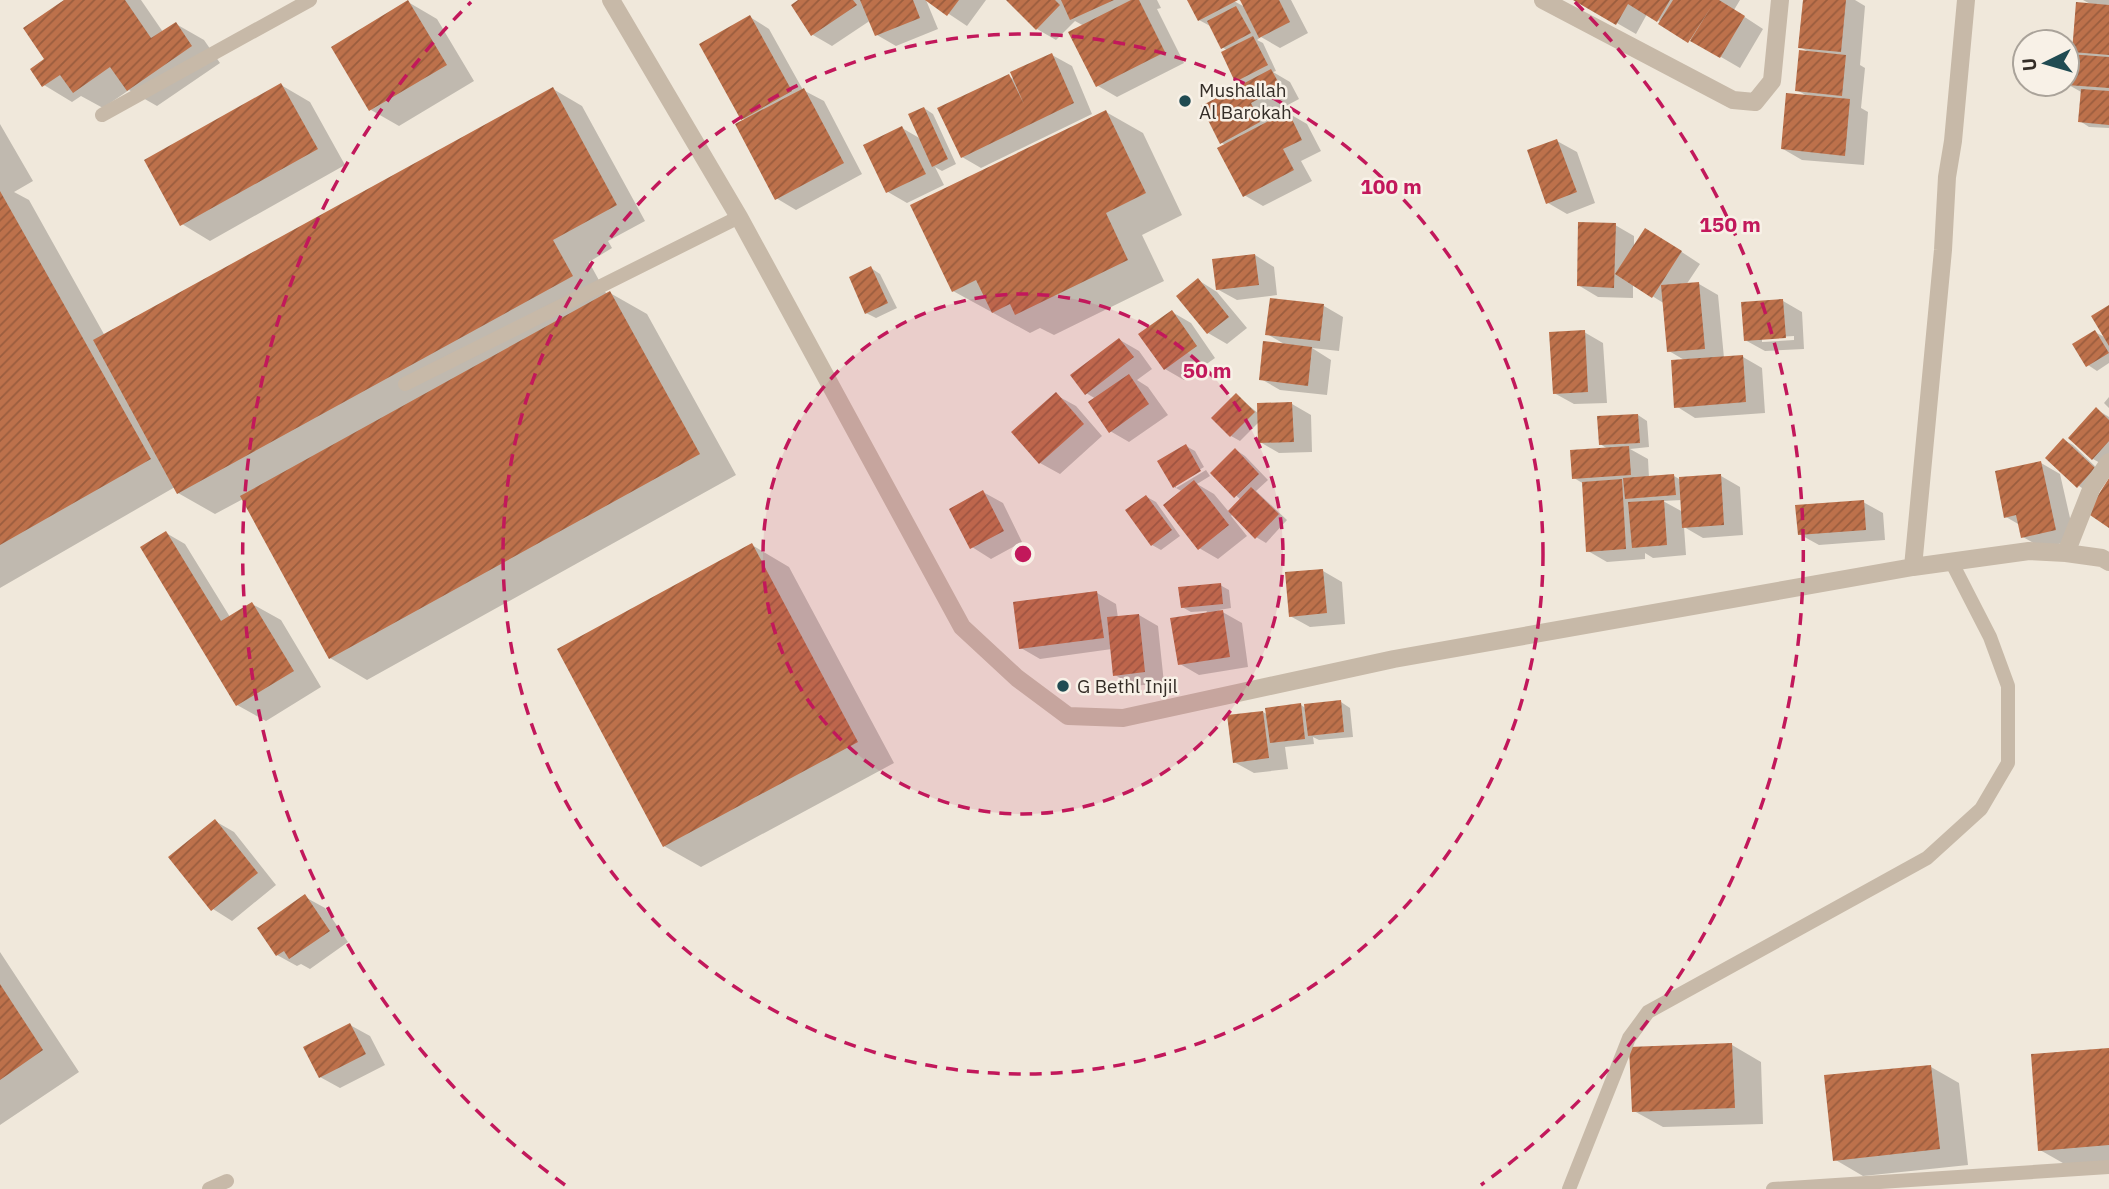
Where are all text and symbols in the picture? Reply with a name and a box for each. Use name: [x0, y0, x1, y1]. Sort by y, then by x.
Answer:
north arrow: [2011, 28, 2081, 98]
text: U: [2017, 57, 2042, 72]
place label: Mushallah Al Barokah: [1199, 78, 1292, 124]
marker: Mushallah Al Barokah: [1177, 93, 1193, 109]
text: 100 m: [1360, 172, 1422, 200]
text: 150 m: [1699, 210, 1761, 238]
text: 50 m: [1183, 356, 1231, 384]
centre of rings: [1011, 542, 1035, 566]
place label: G Bethl Injil: [1077, 674, 1178, 698]
marker: G Bethl Injil: [1055, 678, 1071, 694]

